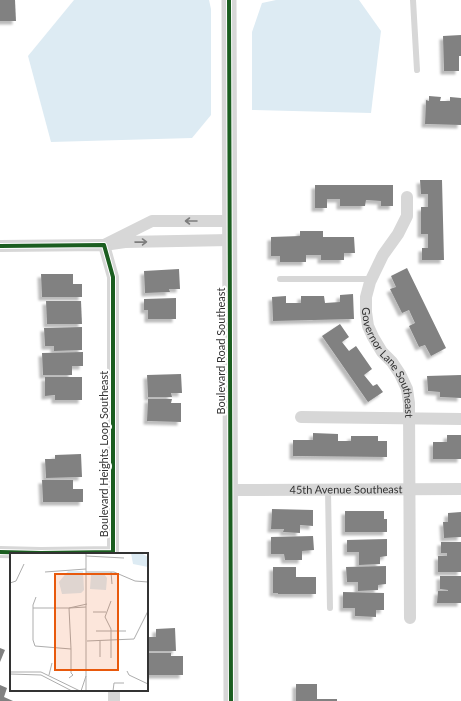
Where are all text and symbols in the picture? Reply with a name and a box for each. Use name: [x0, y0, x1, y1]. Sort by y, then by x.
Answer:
one-way arrow: [185, 217, 198, 225]
one-way arrow: [134, 238, 147, 246]
street label: Boulevard Road Southeast: [214, 287, 227, 415]
street label: Governor Lane Southeast: [360, 307, 416, 418]
street label: Boulevard Heights Loop Southeast: [97, 371, 110, 537]
street label: 45th Avenue Southeast: [289, 482, 403, 496]
inset map: [10, 553, 148, 691]

